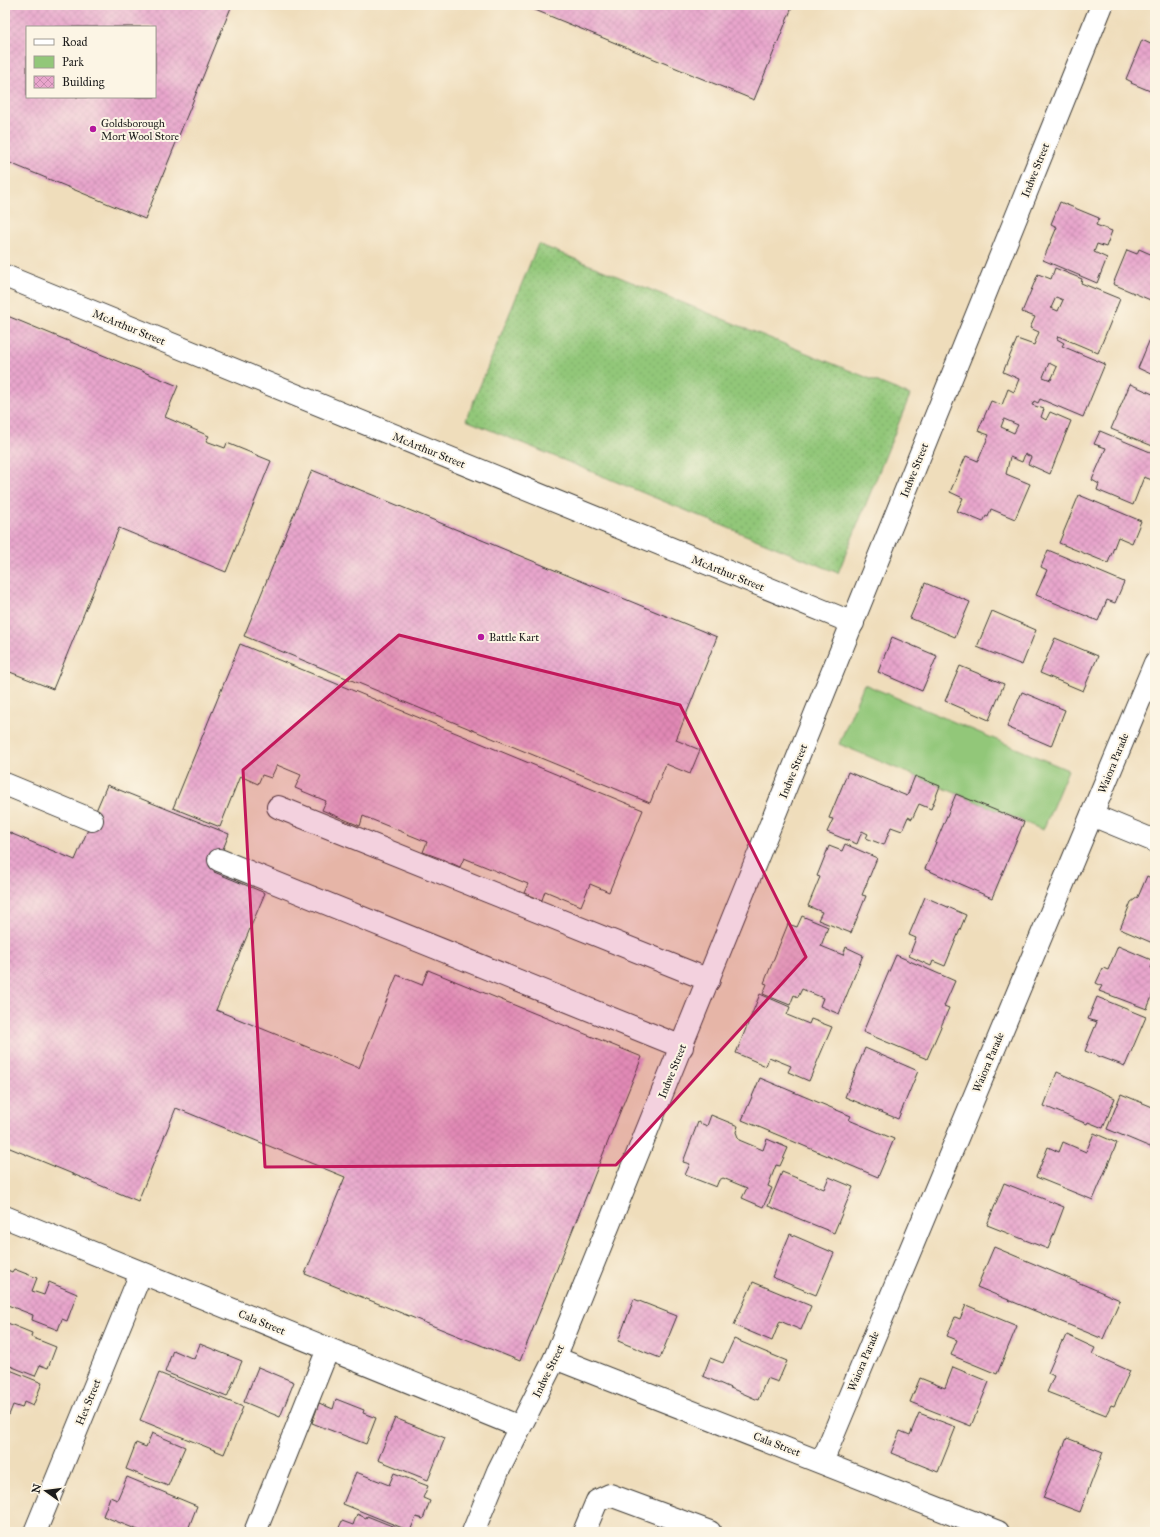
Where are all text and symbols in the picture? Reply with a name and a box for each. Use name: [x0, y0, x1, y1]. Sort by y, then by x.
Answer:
legend: [26, 26, 156, 98]
text: Road: [62, 35, 88, 49]
text: Park: [62, 55, 84, 69]
text: Building: [62, 75, 105, 90]
place label: Goldsborough Mort Wool Store: [101, 117, 180, 143]
marker: Goldsborough Mort Wool Store: [88, 124, 98, 134]
street label: Indwe Street: [1019, 141, 1052, 199]
street label: McArthur Street: [91, 307, 167, 348]
street label: McArthur Street: [391, 430, 467, 471]
street label: Indwe Street: [898, 441, 931, 499]
street label: McArthur Street: [690, 553, 766, 594]
place label: Battle Kart: [489, 631, 539, 644]
marker: Battle Kart: [476, 632, 486, 642]
street label: Waiora Parade: [1095, 731, 1132, 795]
street label: Indwe Street: [777, 742, 810, 800]
street label: Waiora Parade: [970, 1030, 1007, 1094]
street label: Indwe Street: [656, 1042, 689, 1100]
street label: Cala Street: [236, 1307, 287, 1338]
street label: Waiora Parade: [845, 1329, 882, 1393]
street label: Indwe Street: [530, 1342, 567, 1400]
street label: Hex Street: [73, 1377, 104, 1427]
street label: Cala Street: [751, 1430, 802, 1459]
north arrow: [26, 1471, 66, 1511]
text: N: [29, 1482, 44, 1495]

